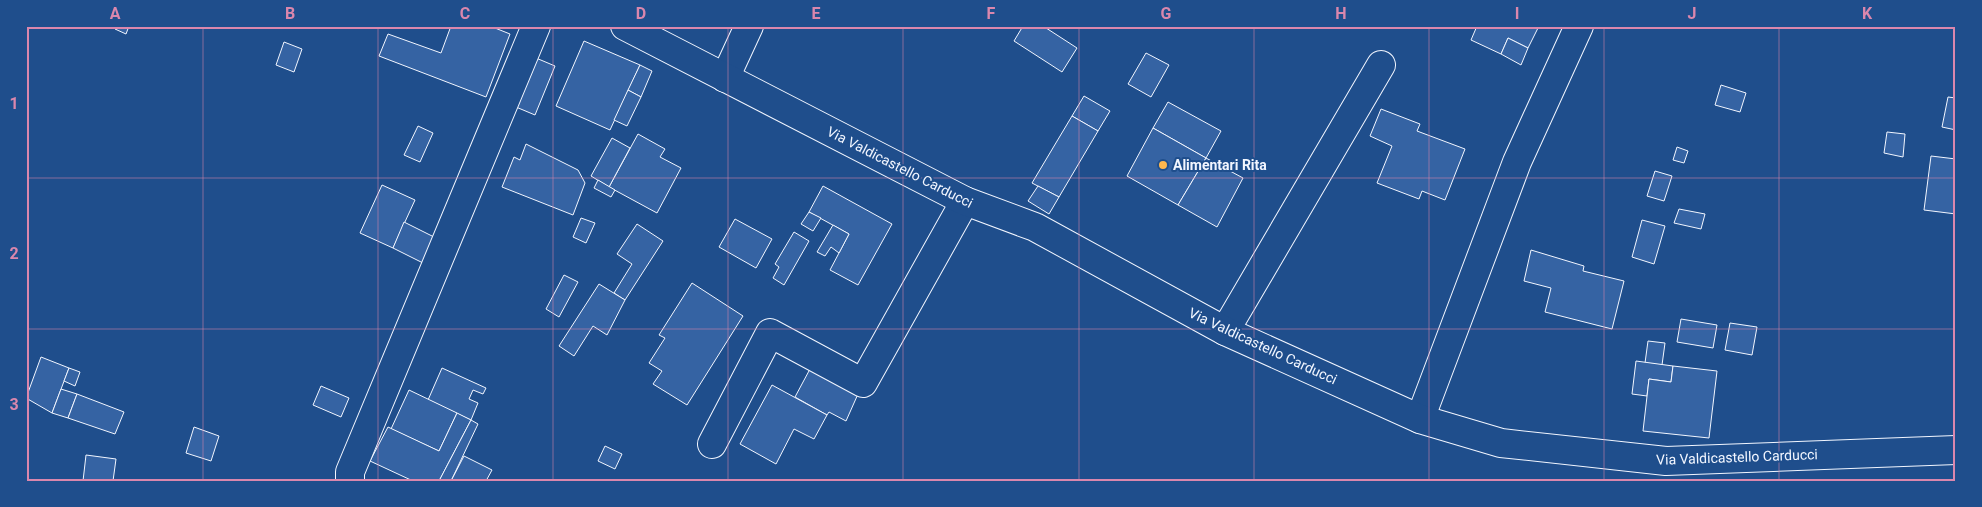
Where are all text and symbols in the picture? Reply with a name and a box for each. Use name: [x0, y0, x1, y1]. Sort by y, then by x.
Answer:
text: A: [110, 4, 121, 23]
text: B: [285, 4, 295, 23]
text: C: [460, 4, 470, 23]
text: D: [636, 4, 646, 23]
text: E: [812, 4, 821, 23]
text: F: [987, 4, 996, 23]
text: G: [1161, 4, 1172, 23]
text: H: [1335, 4, 1347, 23]
text: I: [1515, 4, 1519, 23]
text: J: [1688, 4, 1696, 23]
text: K: [1862, 4, 1873, 23]
text: 1: [9, 94, 19, 113]
street label: Via Valdicastello Carducci: [824, 123, 976, 211]
place label: Alimentari Rita: [1173, 157, 1267, 173]
marker: Alimentari Rita: [1157, 159, 1169, 171]
text: 2: [9, 244, 19, 263]
street label: Via Valdicastello Carducci: [1186, 305, 1340, 387]
text: 3: [9, 395, 19, 414]
street label: Via Valdicastello Carducci: [1656, 446, 1818, 468]

